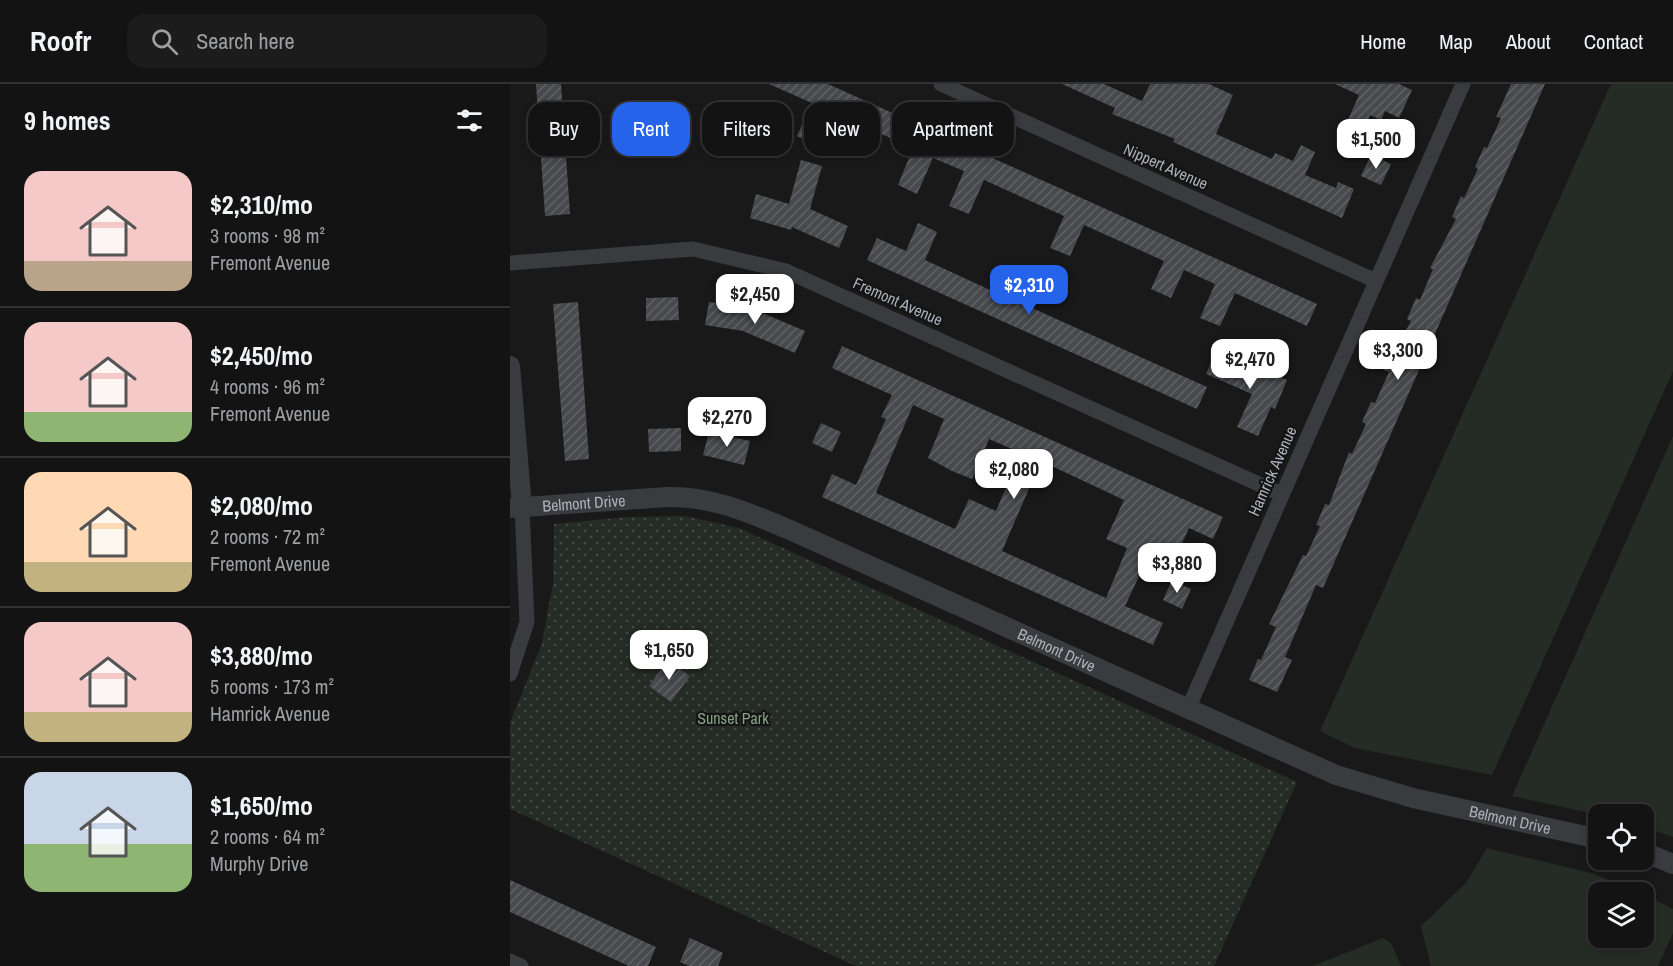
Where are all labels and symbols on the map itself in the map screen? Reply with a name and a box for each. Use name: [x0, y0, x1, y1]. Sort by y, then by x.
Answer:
pin: $1,500: [1327, 119, 1425, 170]
street label: Nippert Avenue: [1120, 138, 1212, 194]
pin: $2,310: [980, 265, 1078, 316]
street label: Fremont Avenue: [850, 271, 946, 331]
pin: $2,450: [706, 274, 804, 325]
pin: $3,300: [1349, 330, 1447, 381]
pin: $2,470: [1201, 339, 1299, 390]
pin: $2,270: [678, 397, 776, 448]
street label: Hamrick Avenue: [1242, 423, 1302, 519]
pin: $2,080: [965, 449, 1063, 500]
street label: Belmont Drive: [542, 489, 626, 517]
pin: $3,880: [1128, 543, 1226, 594]
street label: Belmont Drive: [1014, 623, 1099, 677]
pin: $1,650: [620, 630, 718, 681]
park label: Sunset Park: [697, 707, 769, 729]
street label: Belmont Drive: [1467, 800, 1553, 839]

